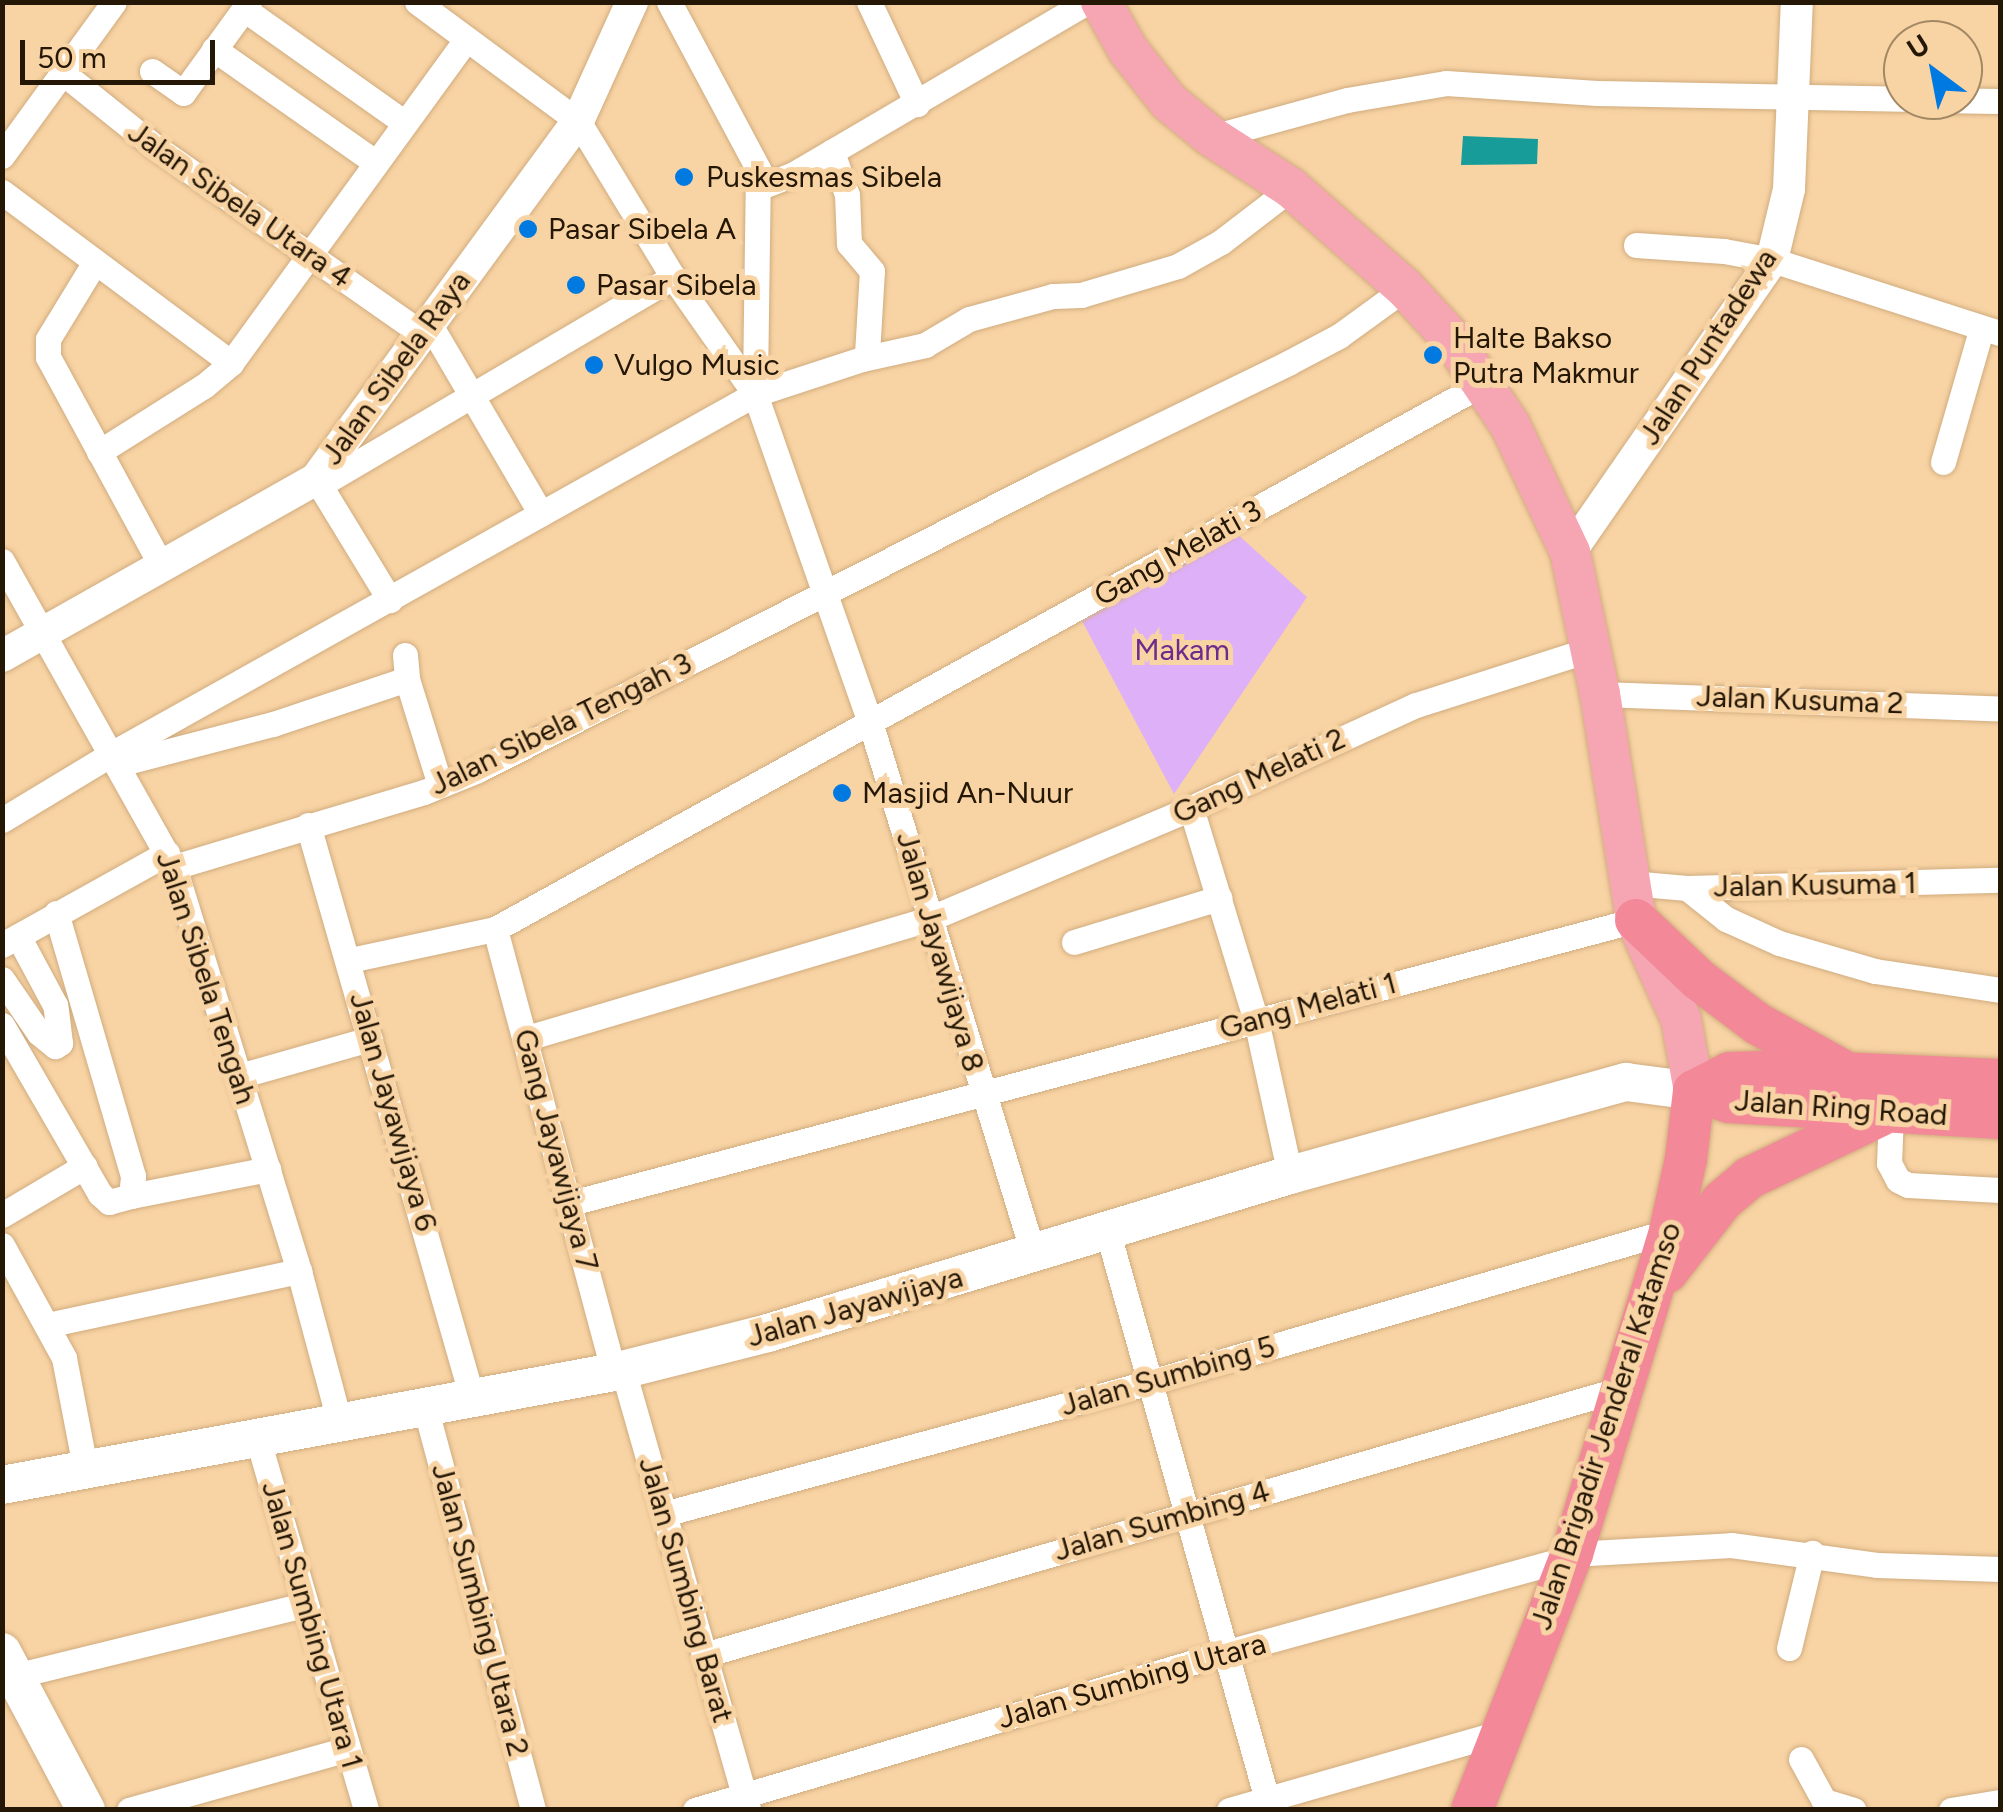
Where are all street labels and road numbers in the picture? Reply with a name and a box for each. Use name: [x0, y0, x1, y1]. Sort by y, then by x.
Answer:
street label: Jalan Sibela Utara 4: [121, 114, 359, 296]
street label: Jalan Puntadewa: [1631, 242, 1785, 452]
street label: Jalan Sibela Raya: [314, 264, 478, 472]
street label: Gang Melati 3: [1088, 492, 1268, 614]
street label: Jalan Sibela Tengah 3: [424, 645, 698, 803]
street label: Jalan Kusuma 2: [1696, 678, 1904, 722]
street label: Gang Melati 2: [1167, 720, 1351, 832]
street label: Jalan Jayawijaya 8: [889, 828, 991, 1076]
street label: Jalan Sibela Tengah: [148, 847, 264, 1109]
street label: Jalan Kusuma 1: [1713, 865, 1917, 905]
street label: Gang Melati 1: [1216, 965, 1400, 1047]
street label: Jalan Jayawijaya 6: [342, 989, 444, 1235]
street label: Gang Jayawijaya 7: [506, 1025, 606, 1275]
street label: Jalan Ring Road: [1733, 1083, 1949, 1133]
street label: Jalan Brigadir Jenderal Katamso: [1523, 1218, 1689, 1634]
street label: Jalan Jayawijaya: [743, 1259, 967, 1355]
street label: Jalan Sumbing 5: [1057, 1328, 1279, 1424]
street label: Jalan Sumbing Barat: [631, 1453, 741, 1727]
street label: Jalan Sumbing Utara 2: [424, 1460, 536, 1760]
street label: Jalan Sumbing 4: [1050, 1473, 1274, 1569]
street label: Jalan Sumbing Utara 1: [254, 1477, 370, 1773]
street label: Jalan Sumbing Utara: [994, 1626, 1270, 1736]

